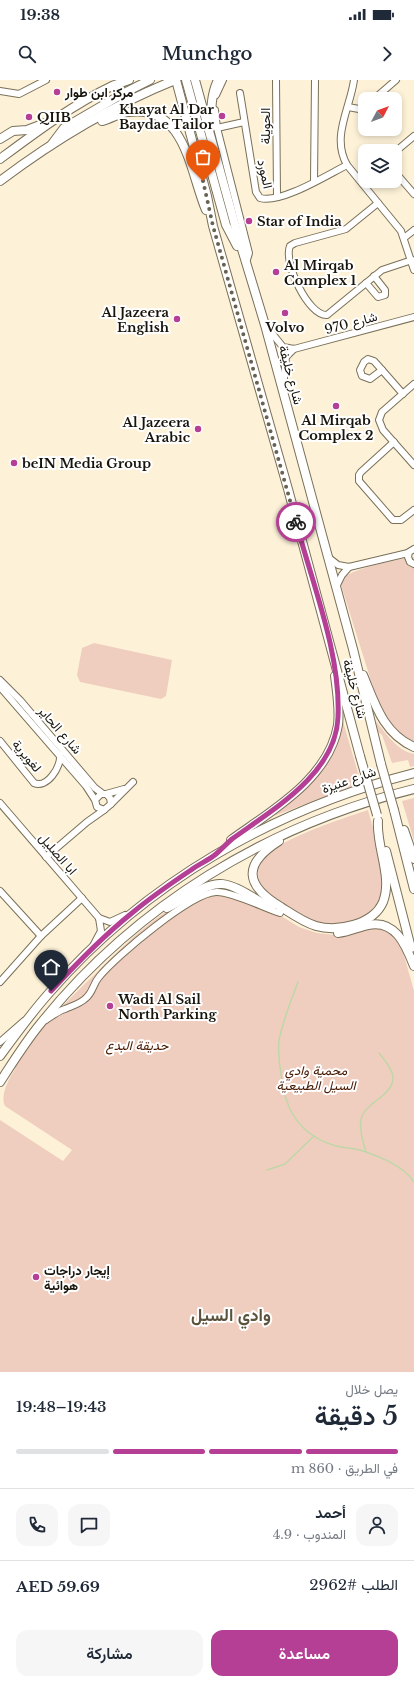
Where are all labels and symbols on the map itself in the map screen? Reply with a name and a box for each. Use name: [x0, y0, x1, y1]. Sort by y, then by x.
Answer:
place label: مركز ابن طوار: [64, 84, 133, 101]
marker: مركز ابن طوار: [52, 87, 62, 97]
north arrow: [358, 92, 402, 136]
place label: Khayat Al Dar Baydae Tailor: [119, 101, 215, 133]
street label: الحويلة: [257, 108, 274, 144]
place label: QIIB: [37, 109, 71, 126]
marker: Khayat Al Dar Baydae Tailor: [217, 111, 227, 121]
marker: QIIB: [24, 112, 34, 122]
pin: [186, 140, 220, 181]
street label: المورد: [253, 158, 277, 190]
place label: Star of India: [257, 213, 342, 230]
marker: Star of India: [244, 216, 254, 226]
place label: Al Mirqab Complex 1: [283, 257, 357, 289]
marker: Al Mirqab Complex 1: [271, 267, 281, 277]
place label: Al Jazeera English: [100, 304, 170, 336]
marker: Volvo: [280, 308, 290, 318]
street label: شارع 970: [323, 308, 380, 339]
marker: Al Jazeera English: [172, 314, 182, 324]
place label: Volvo: [265, 319, 305, 336]
street label: شارع خليفة: [274, 344, 307, 407]
marker: Al Mirqab Complex 2: [331, 401, 341, 411]
place label: Al Mirqab Complex 2: [299, 412, 373, 444]
place label: Al Jazeera Arabic: [121, 414, 191, 446]
marker: Al Jazeera Arabic: [193, 424, 203, 434]
place label: beIN Media Group: [21, 455, 151, 472]
marker: beIN Media Group: [9, 458, 19, 468]
courier: [276, 502, 316, 542]
street label: شارع خليفة: [338, 658, 371, 721]
street label: شارع الحاير: [33, 702, 86, 758]
street label: لغويرية: [9, 736, 45, 776]
street label: شارع عنيزة: [320, 763, 379, 798]
street label: ابا الصليل: [35, 830, 81, 878]
pin: [34, 950, 68, 991]
place label: Wadi Al Sail North Parking: [117, 991, 218, 1023]
marker: Wadi Al Sail North Parking: [105, 1001, 115, 1011]
park label: حديقة البدع: [106, 1037, 170, 1055]
park label: محمية وادي السيل الطبيعية: [277, 1062, 357, 1094]
place label: إيجار دراجات هوائية: [44, 1262, 110, 1294]
marker: إيجار دراجات هوائية: [31, 1272, 41, 1282]
district label: وادي السيل: [191, 1305, 271, 1329]

